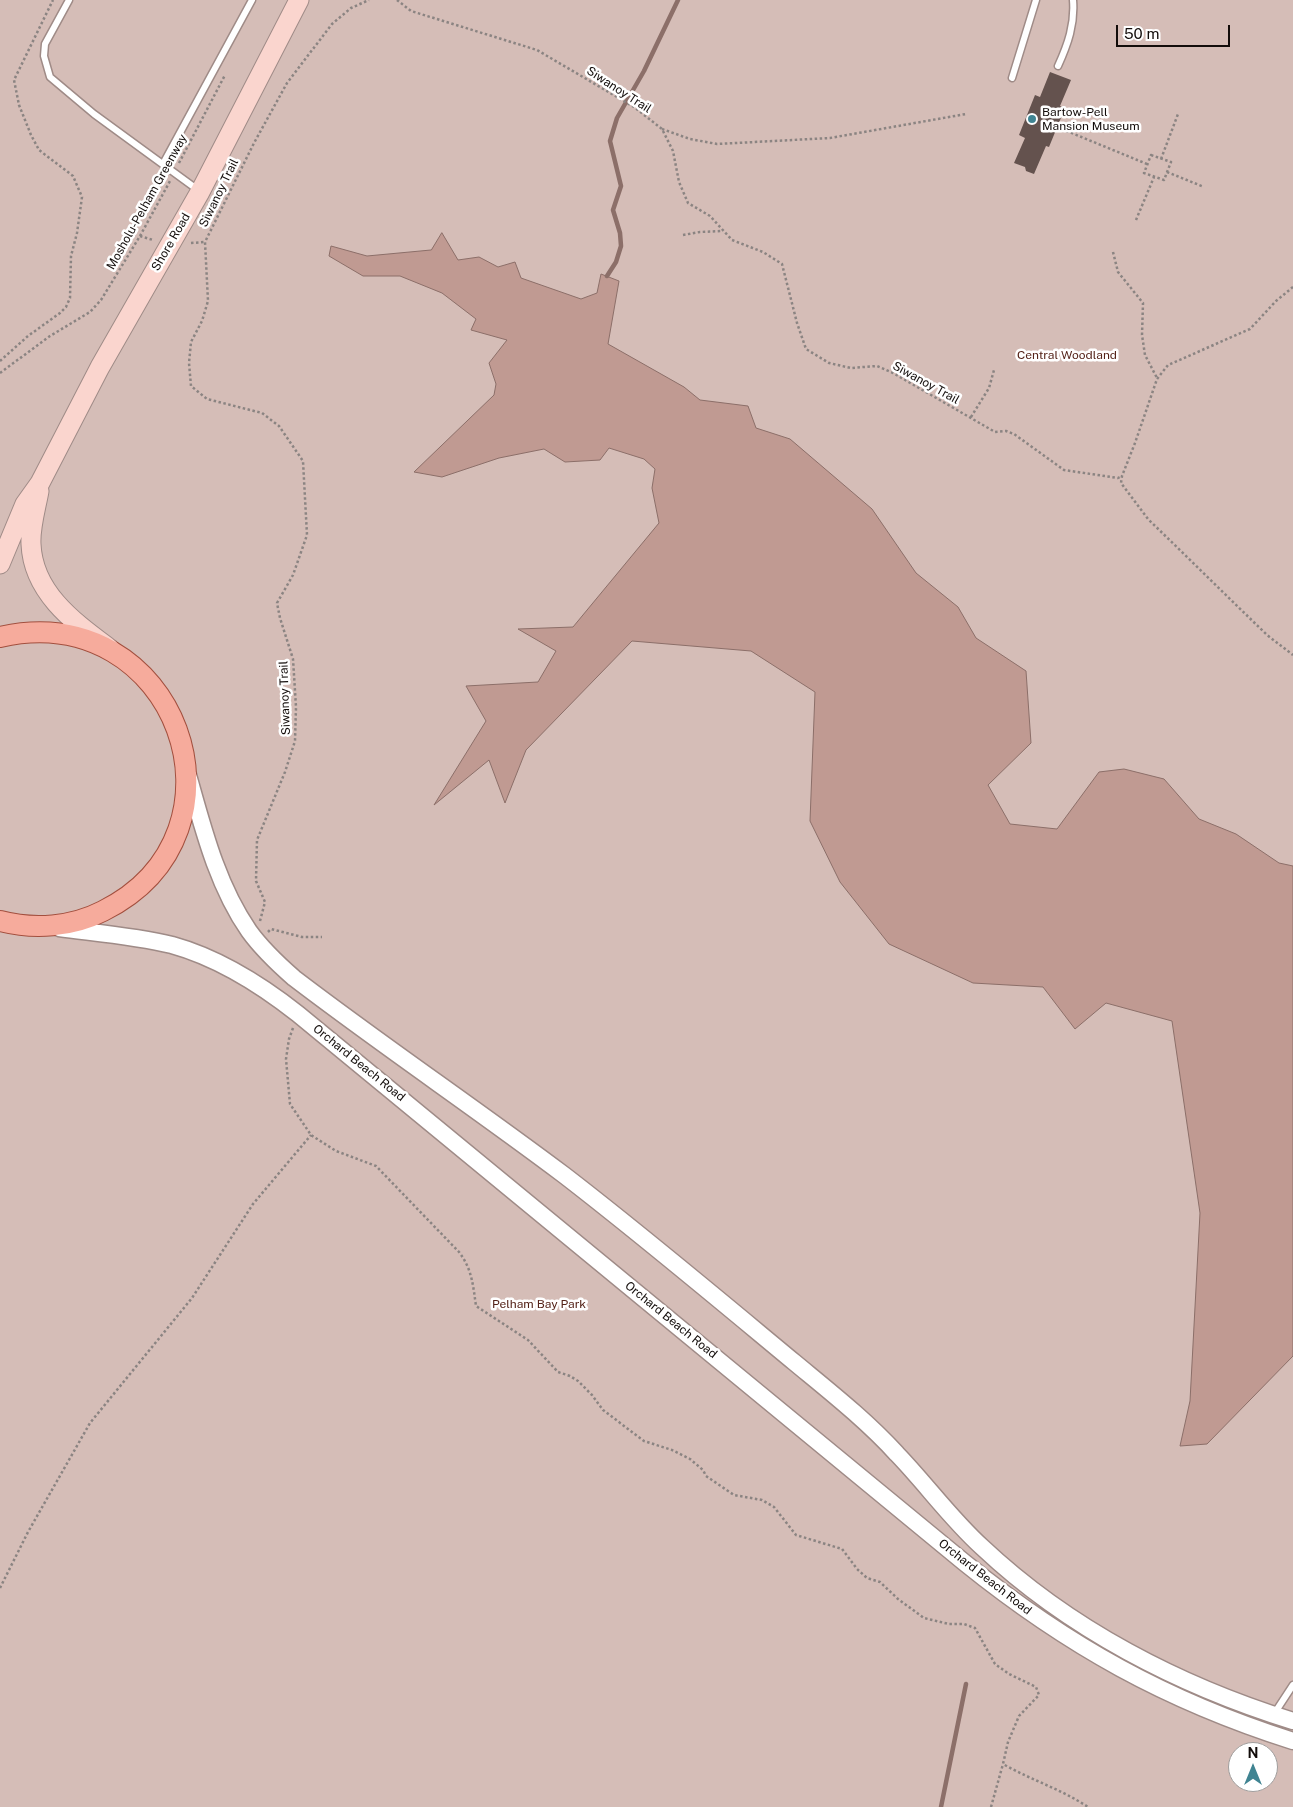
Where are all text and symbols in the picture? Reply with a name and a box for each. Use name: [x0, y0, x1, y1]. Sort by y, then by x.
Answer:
scale bar: [1118, 15, 1232, 47]
text: 50 m: [1124, 25, 1159, 42]
street label: Siwanoy Trail: [584, 64, 654, 116]
place label: Bartow-Pell Mansion Museum: [1042, 105, 1140, 133]
marker: Bartow-Pell Mansion Museum: [1026, 113, 1038, 125]
street label: Mosholu-Pelham Greenway: [104, 132, 190, 272]
street label: Siwanoy Trail: [196, 156, 242, 230]
street label: Shore Road: [149, 210, 193, 274]
park label: Central Woodland: [1017, 348, 1117, 362]
street label: Siwanoy Trail: [890, 359, 962, 407]
street label: Siwanoy Trail: [277, 661, 293, 735]
street label: Orchard Beach Road: [310, 1022, 408, 1104]
street label: Orchard Beach Road: [622, 1279, 720, 1361]
park label: Pelham Bay Park: [492, 1297, 586, 1311]
street label: Orchard Beach Road: [936, 1536, 1034, 1618]
north arrow: [1228, 1742, 1278, 1792]
text: N: [1248, 1745, 1258, 1761]

